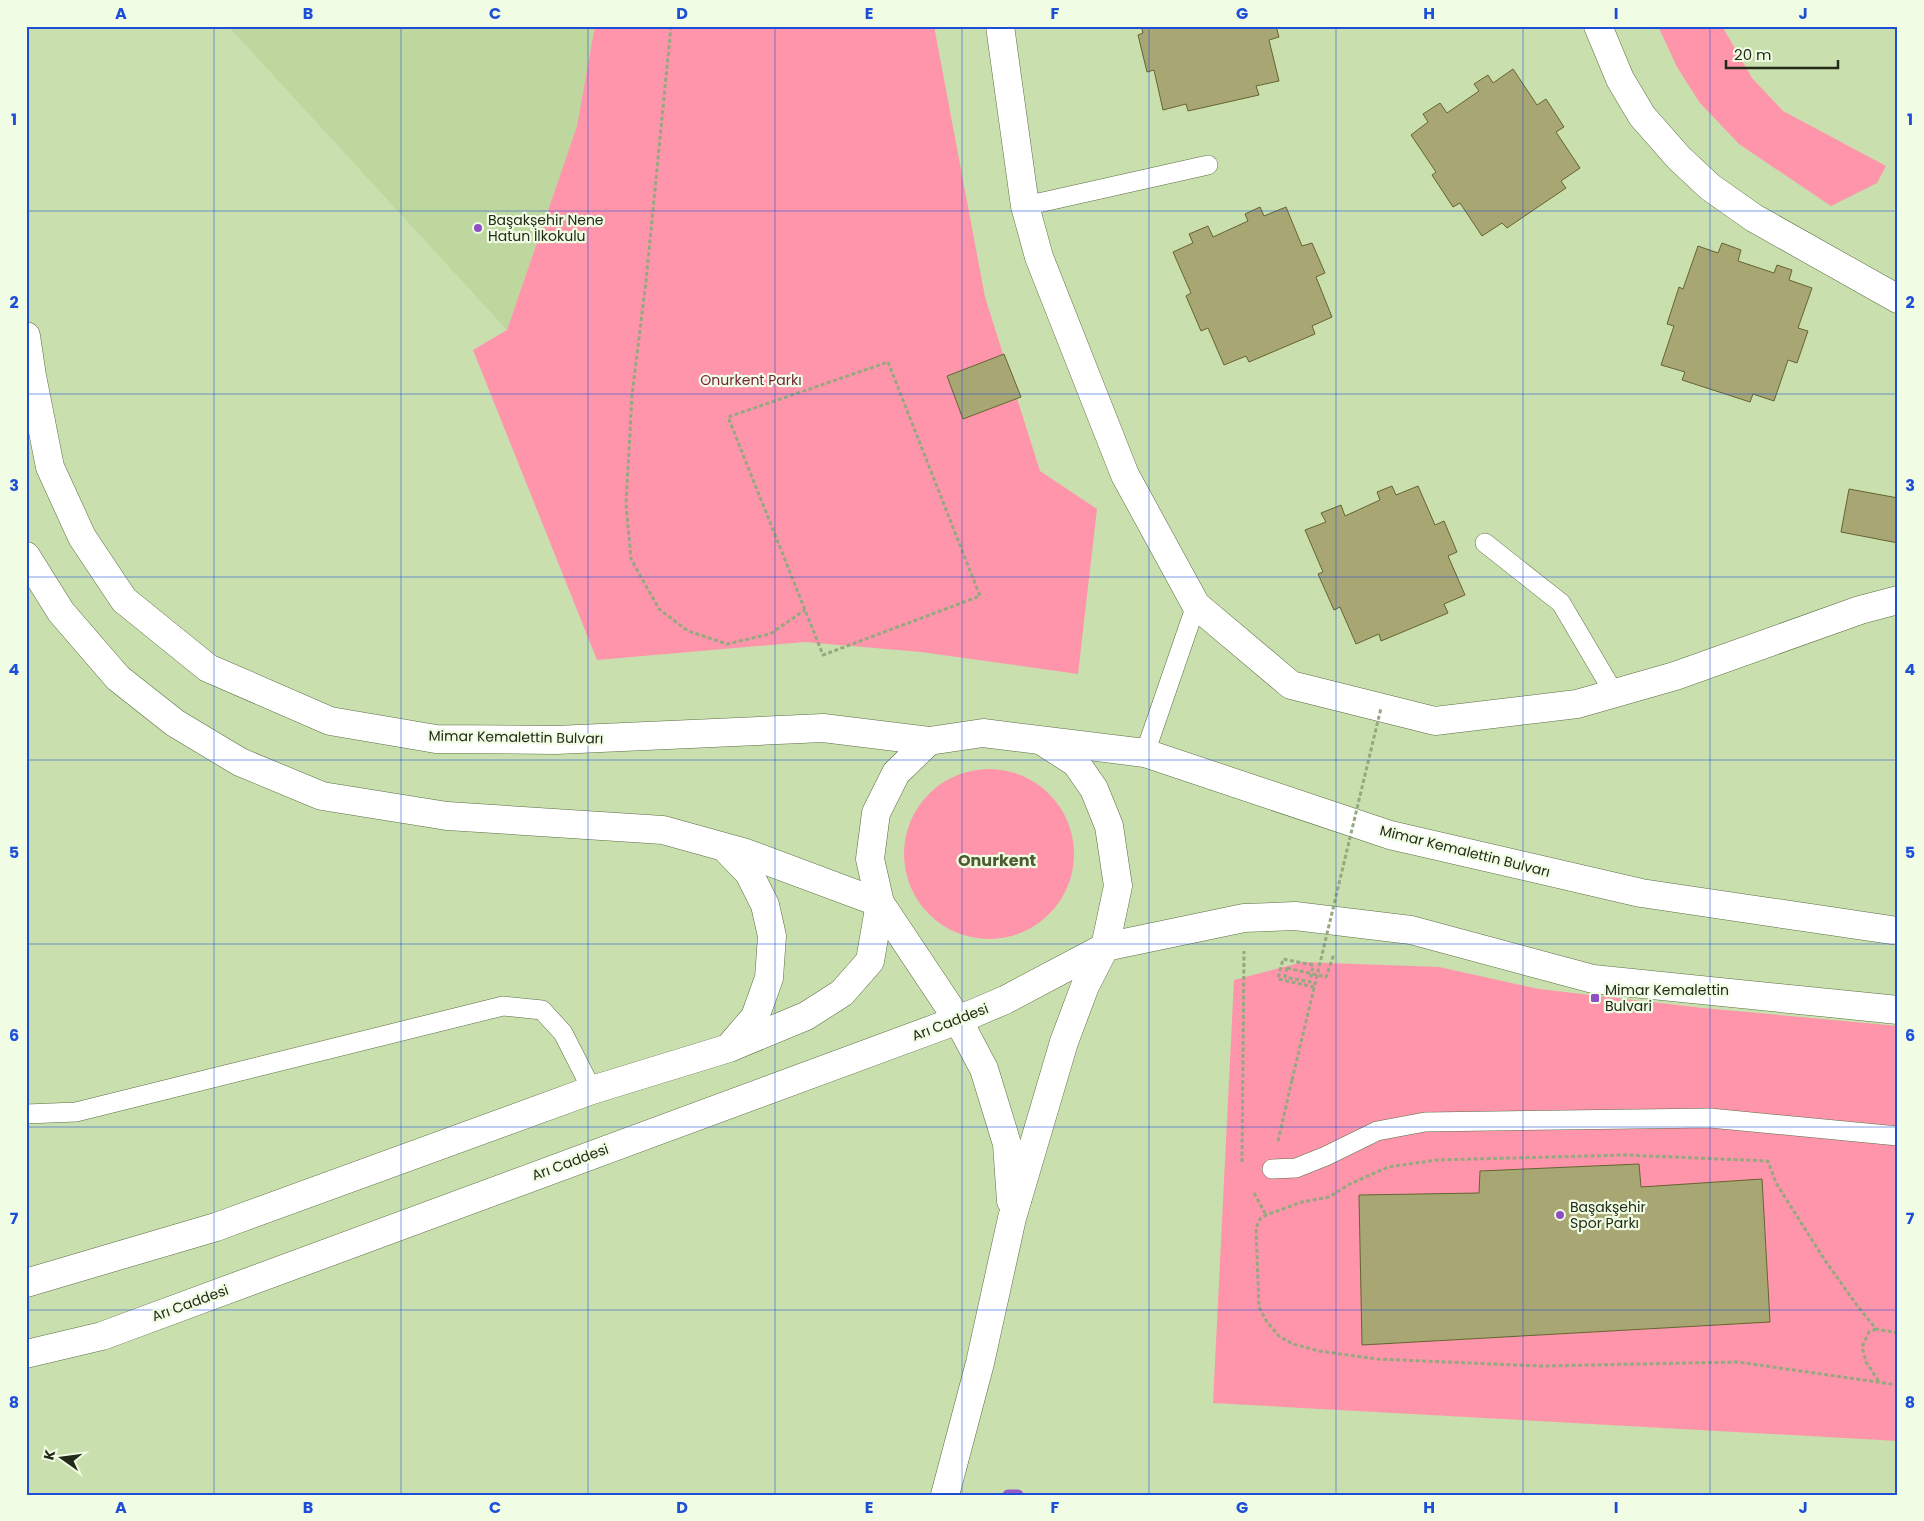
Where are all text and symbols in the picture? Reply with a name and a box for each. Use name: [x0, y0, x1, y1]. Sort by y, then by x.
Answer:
text: A: [115, 2, 127, 25]
text: B: [303, 2, 313, 25]
text: C: [489, 2, 501, 25]
text: D: [676, 2, 688, 25]
text: E: [865, 2, 873, 25]
text: F: [1051, 2, 1060, 25]
text: G: [1236, 2, 1248, 25]
text: H: [1423, 2, 1435, 25]
text: I: [1614, 2, 1618, 25]
text: J: [1798, 2, 1808, 25]
scale bar: [1726, 38, 1839, 70]
text: 20 m: [1734, 44, 1772, 65]
text: 1: [11, 108, 17, 131]
text: 1: [1907, 108, 1913, 131]
place label: Başakşehir Nene Hatun İlkokulu: [488, 210, 604, 246]
marker: Başakşehir Nene Hatun İlkokulu: [472, 222, 484, 234]
text: 2: [9, 291, 19, 314]
text: 2: [1905, 291, 1915, 314]
park label: Onurkent Parkı: [700, 370, 802, 390]
text: 3: [9, 474, 19, 497]
text: 3: [1905, 474, 1915, 497]
text: 4: [9, 658, 20, 681]
text: 4: [1905, 658, 1916, 681]
street label: Mimar Kemalettin Bulvarı: [428, 725, 604, 749]
street label: Mimar Kemalettin Bulvarı: [1378, 820, 1552, 882]
text: 5: [9, 841, 19, 864]
text: 5: [1905, 841, 1915, 864]
district label: Onurkent: [958, 849, 1036, 872]
place label: Mimar Kemalettin Bulvari: [1605, 980, 1729, 1016]
marker: Mimar Kemalettin Bulvari: [1589, 992, 1601, 1004]
street label: Arı Caddesi: [909, 998, 991, 1046]
text: 6: [9, 1024, 19, 1047]
text: 6: [1905, 1024, 1915, 1047]
street label: Arı Caddesi: [529, 1139, 611, 1185]
place label: Başakşehir Spor Parkı: [1570, 1197, 1646, 1233]
text: 7: [10, 1207, 19, 1230]
text: 7: [1906, 1207, 1915, 1230]
marker: Başakşehir Spor Parkı: [1554, 1209, 1566, 1221]
street label: Arı Caddesi: [149, 1280, 231, 1326]
text: 8: [9, 1391, 19, 1414]
text: 8: [1905, 1391, 1915, 1414]
north arrow: [38, 1434, 88, 1484]
text: K: [39, 1447, 60, 1462]
text: A: [115, 1496, 127, 1519]
text: B: [303, 1496, 313, 1519]
text: C: [489, 1496, 501, 1519]
text: D: [676, 1496, 688, 1519]
text: E: [865, 1496, 873, 1519]
text: F: [1051, 1496, 1060, 1519]
text: G: [1236, 1496, 1248, 1519]
text: H: [1423, 1496, 1435, 1519]
text: I: [1614, 1496, 1618, 1519]
text: J: [1798, 1496, 1808, 1519]

